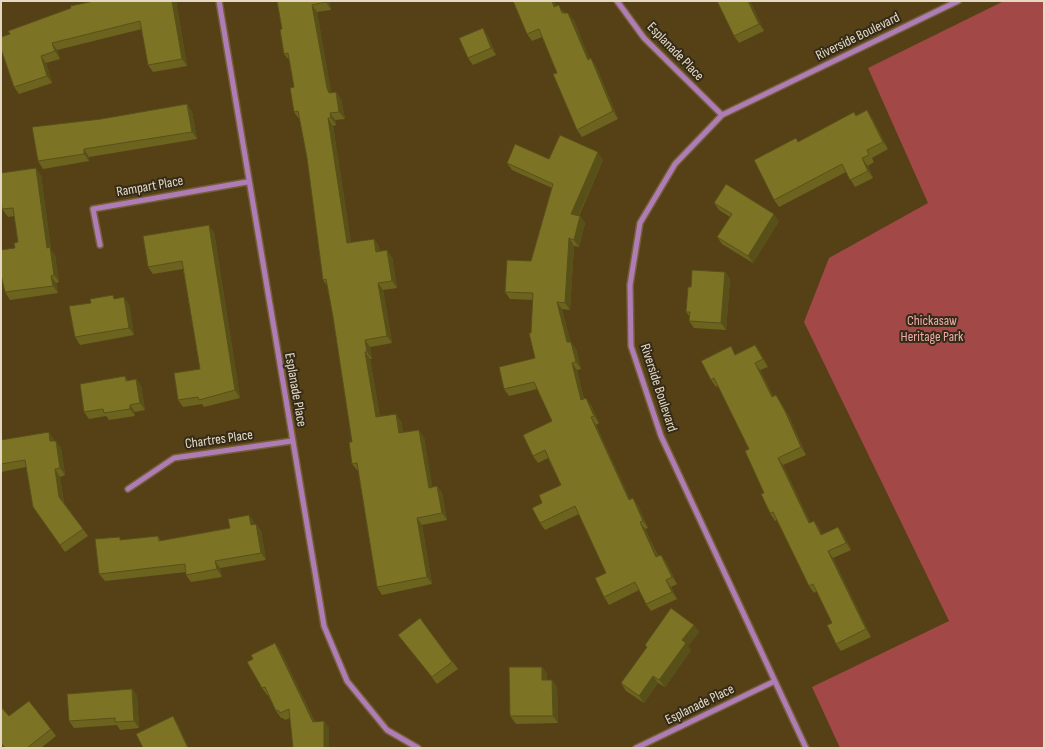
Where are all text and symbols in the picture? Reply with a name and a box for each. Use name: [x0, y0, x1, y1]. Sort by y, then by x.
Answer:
street label: Riverside Boulevard: [813, 9, 903, 65]
street label: Esplanade Place: [643, 19, 707, 85]
street label: Rampart Place: [115, 173, 185, 201]
park label: Chickasaw Heritage Park: [901, 313, 963, 346]
street label: Riverside Boulevard: [636, 342, 680, 434]
street label: Esplanade Place: [280, 352, 310, 428]
street label: Chartres Place: [184, 427, 254, 453]
street label: Esplanade Place: [663, 681, 737, 729]

